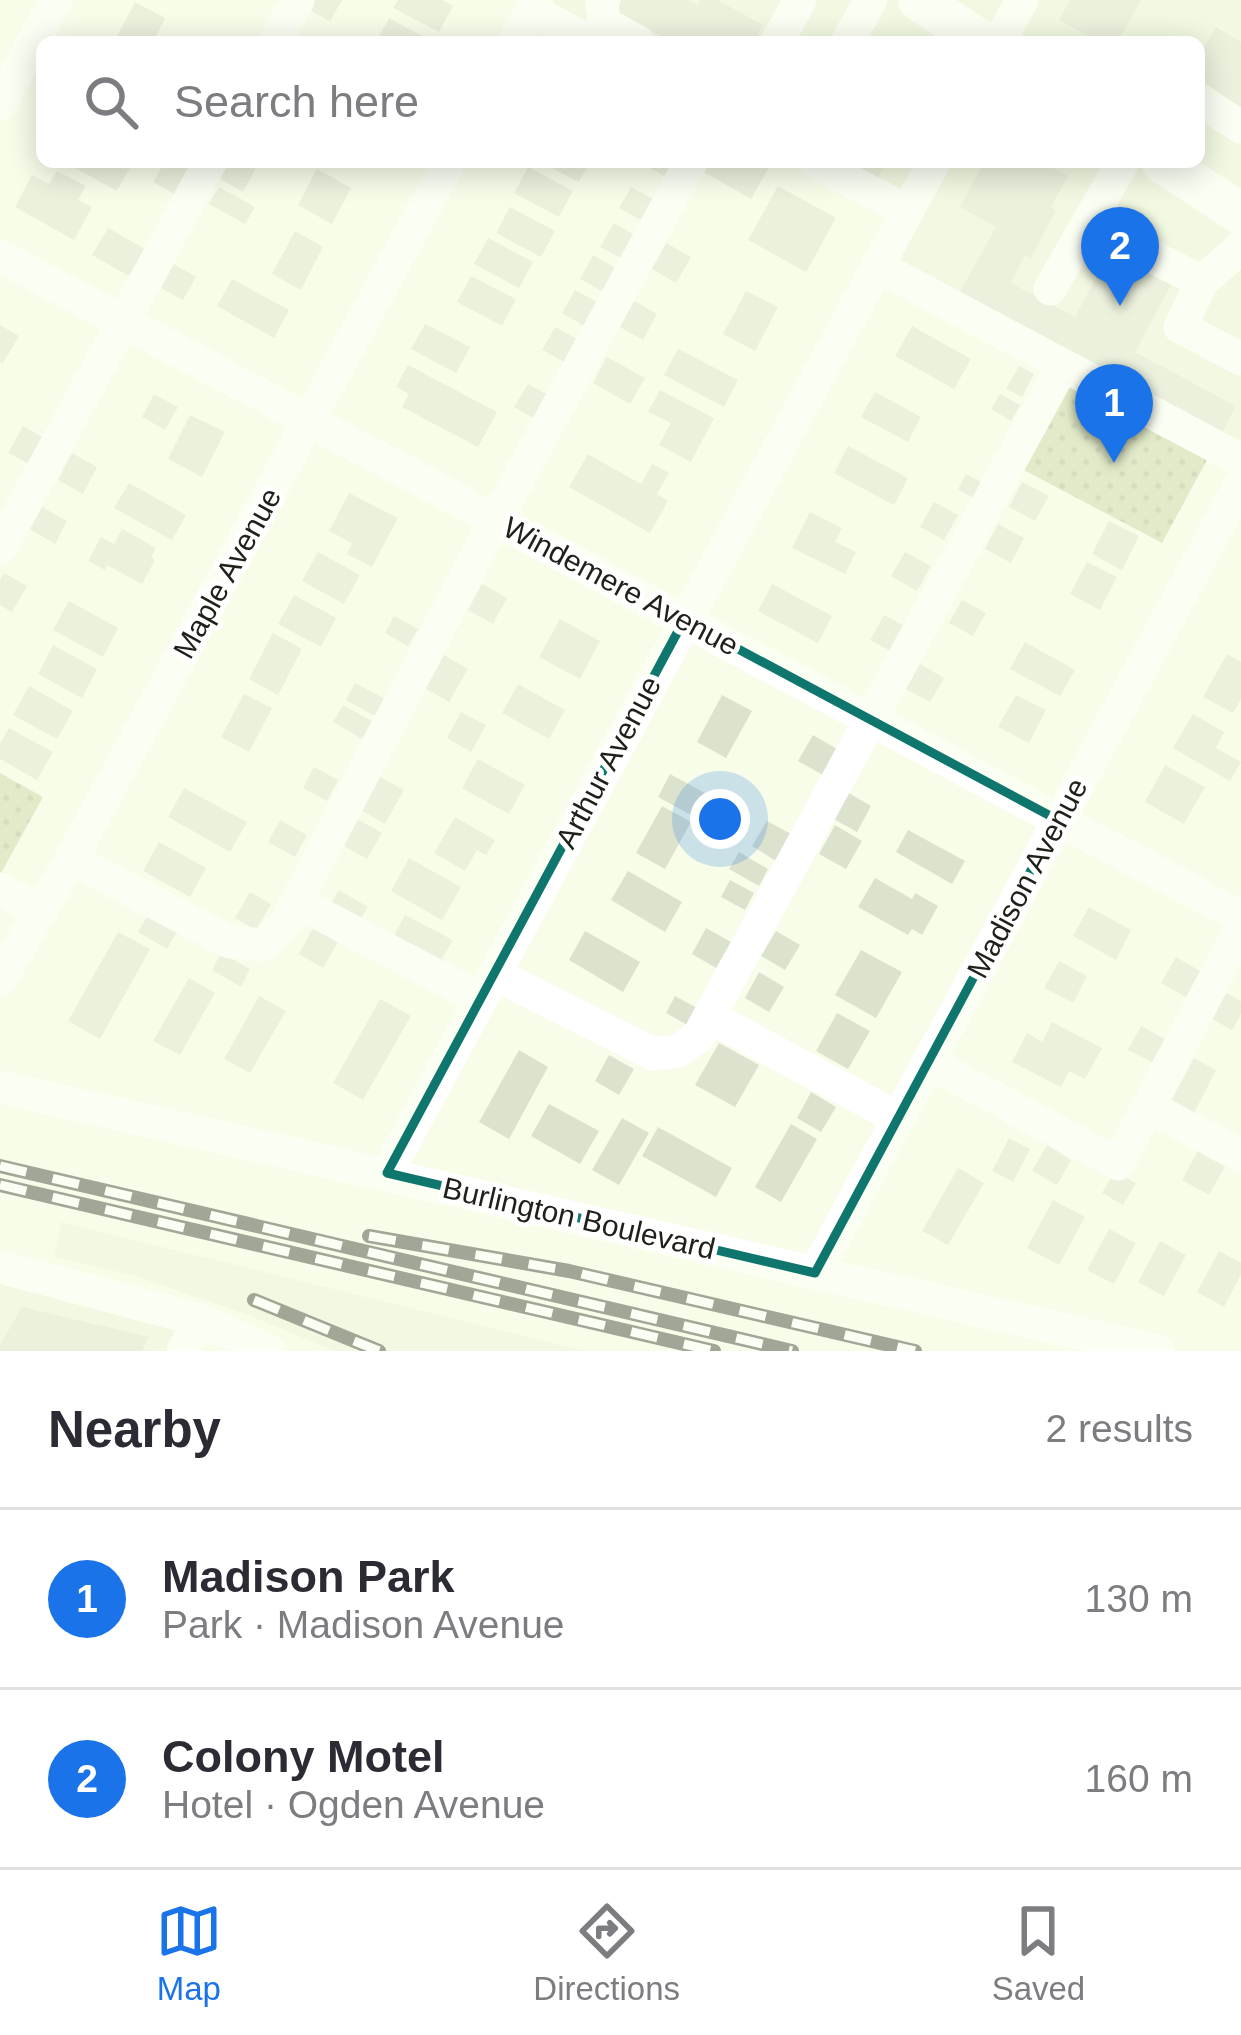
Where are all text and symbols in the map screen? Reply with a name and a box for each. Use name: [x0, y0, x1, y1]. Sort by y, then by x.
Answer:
search box: [36, 36, 1205, 168]
icon: search: [78, 69, 144, 135]
text: Search here: [174, 76, 419, 127]
pin: 2: [1081, 207, 1159, 306]
pin: 1: [1075, 364, 1153, 463]
street label: Maple Avenue: [167, 482, 287, 664]
street label: Windemere Avenue: [498, 510, 744, 662]
street label: Arthur Avenue: [549, 671, 667, 853]
street label: Madison Avenue: [960, 773, 1094, 983]
your location: [690, 789, 750, 849]
street label: Burlington Boulevard: [440, 1171, 718, 1265]
text: Nearby: [48, 1401, 221, 1458]
text: 2 results: [1046, 1407, 1193, 1450]
text: Madison Park: [162, 1551, 455, 1602]
text: 1: [76, 1577, 98, 1620]
text: 130 m: [1085, 1577, 1193, 1620]
text: Park · Madison Avenue: [162, 1603, 565, 1646]
text: Colony Motel: [162, 1731, 444, 1782]
text: 2: [76, 1757, 98, 1800]
text: 160 m: [1085, 1757, 1193, 1800]
text: Hotel · Ogden Avenue: [162, 1783, 545, 1826]
tab: Map: [156, 1898, 222, 2008]
tab: Directions: [533, 1898, 680, 2008]
tab: Saved: [992, 1898, 1085, 2008]

